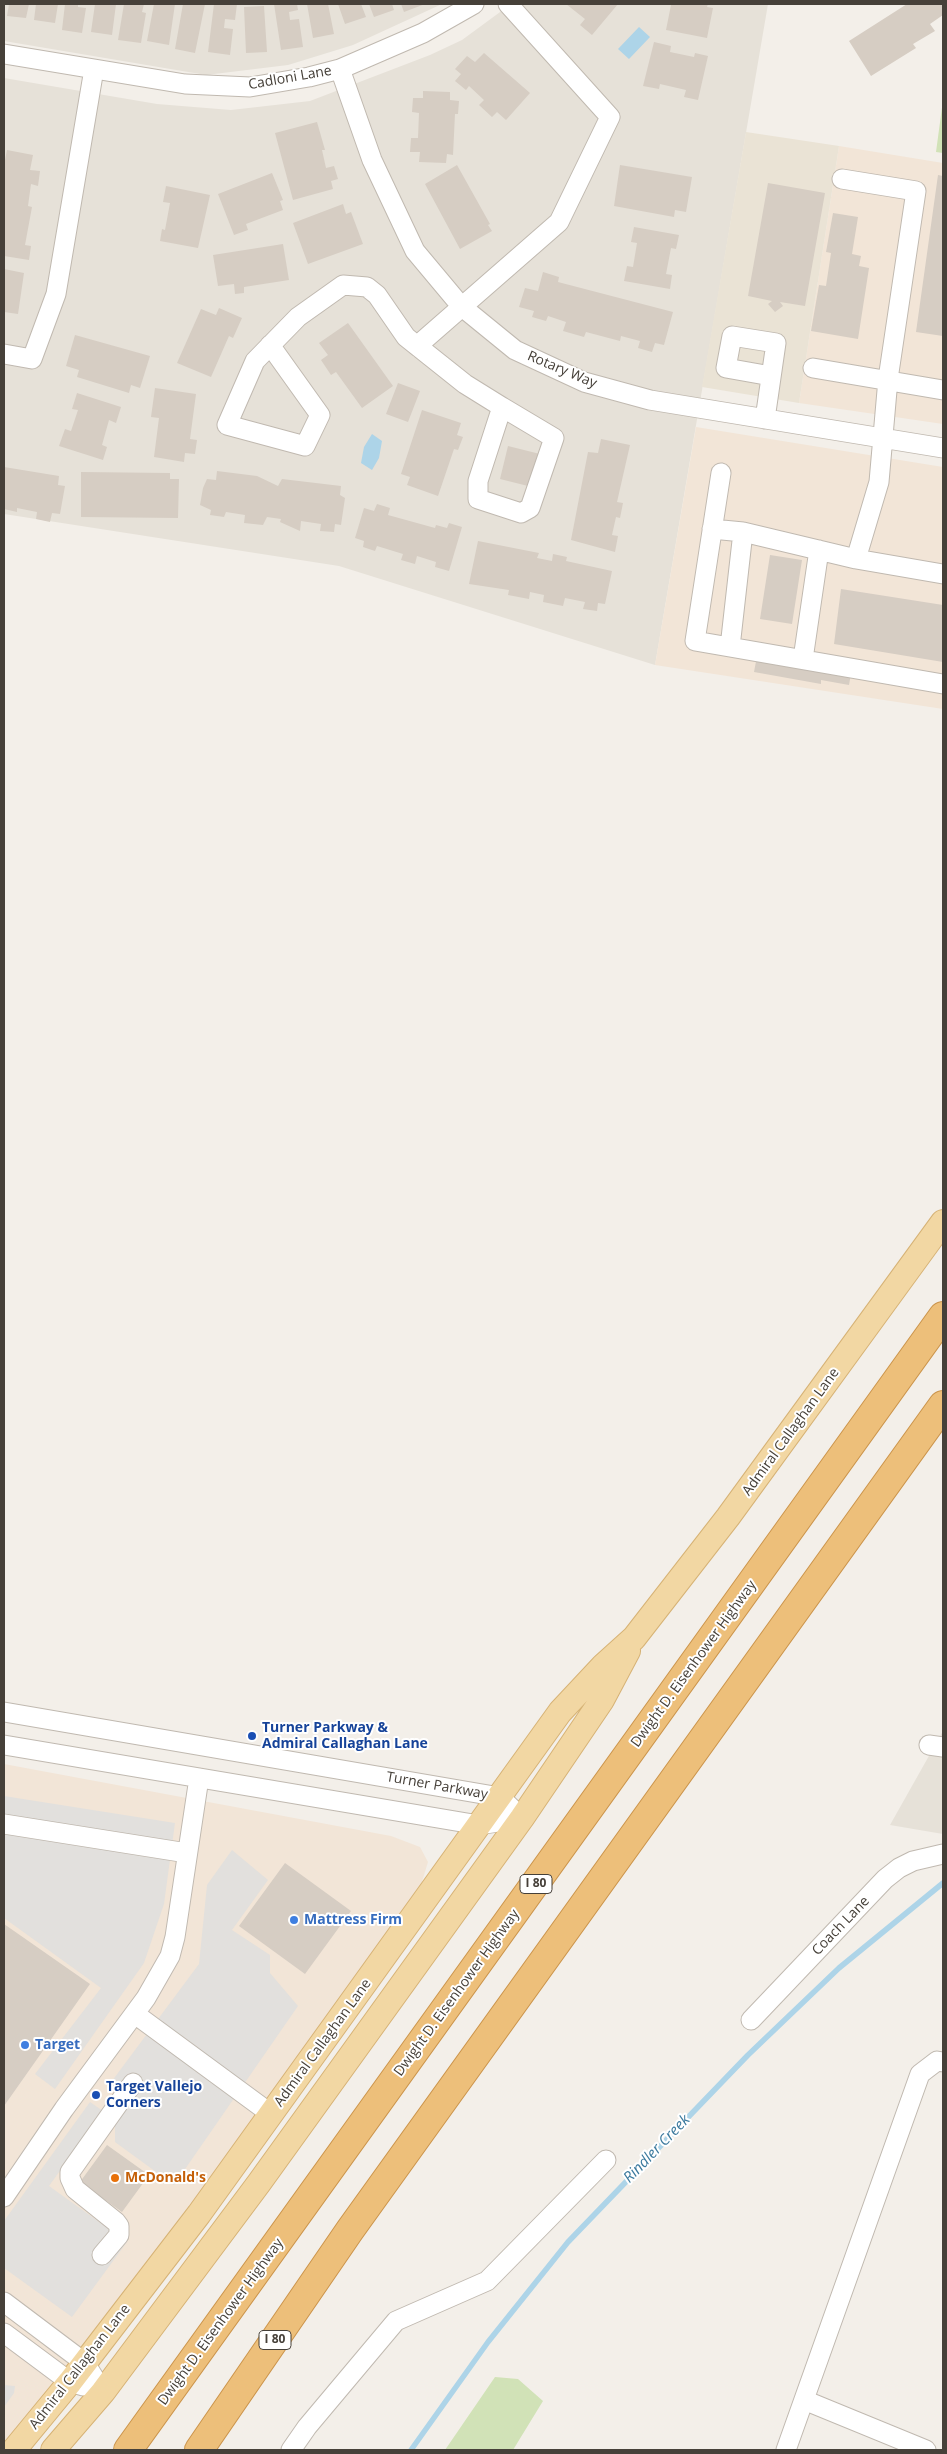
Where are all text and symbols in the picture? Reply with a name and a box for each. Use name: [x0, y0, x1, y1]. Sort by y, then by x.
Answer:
street label: Cadloni Lane: [247, 62, 333, 94]
street label: Rotary Way: [525, 348, 599, 392]
street label: Admiral Callaghan Lane: [739, 1365, 843, 1499]
street label: Dwight D. Eisenhower Highway: [628, 1577, 760, 1751]
place label: Turner Parkway & Admiral Callaghan Lane: [262, 1720, 428, 1752]
marker: Turner Parkway & Admiral Callaghan Lane: [246, 1730, 258, 1742]
street label: Turner Parkway: [385, 1769, 489, 1803]
road number: I 80: [520, 1875, 552, 1894]
street label: Coach Lane: [809, 1893, 873, 1959]
street label: Dwight D. Eisenhower Highway: [391, 1906, 523, 2080]
place label: Mattress Firm: [304, 1912, 402, 1928]
marker: Mattress Firm: [288, 1914, 300, 1926]
street label: Admiral Callaghan Lane: [271, 1976, 375, 2110]
place label: Target: [35, 2037, 80, 2053]
marker: Target: [19, 2039, 31, 2051]
place label: Target Vallejo Corners: [106, 2079, 202, 2112]
marker: Target Vallejo Corners: [90, 2089, 102, 2101]
water label: Rindler Creek: [620, 2111, 694, 2187]
place label: McDonald's: [125, 2170, 206, 2186]
marker: McDonald's: [109, 2172, 121, 2184]
street label: Dwight D. Eisenhower Highway: [155, 2235, 287, 2409]
street label: Admiral Callaghan Lane: [26, 2301, 134, 2433]
road number: I 80: [259, 2330, 291, 2350]

